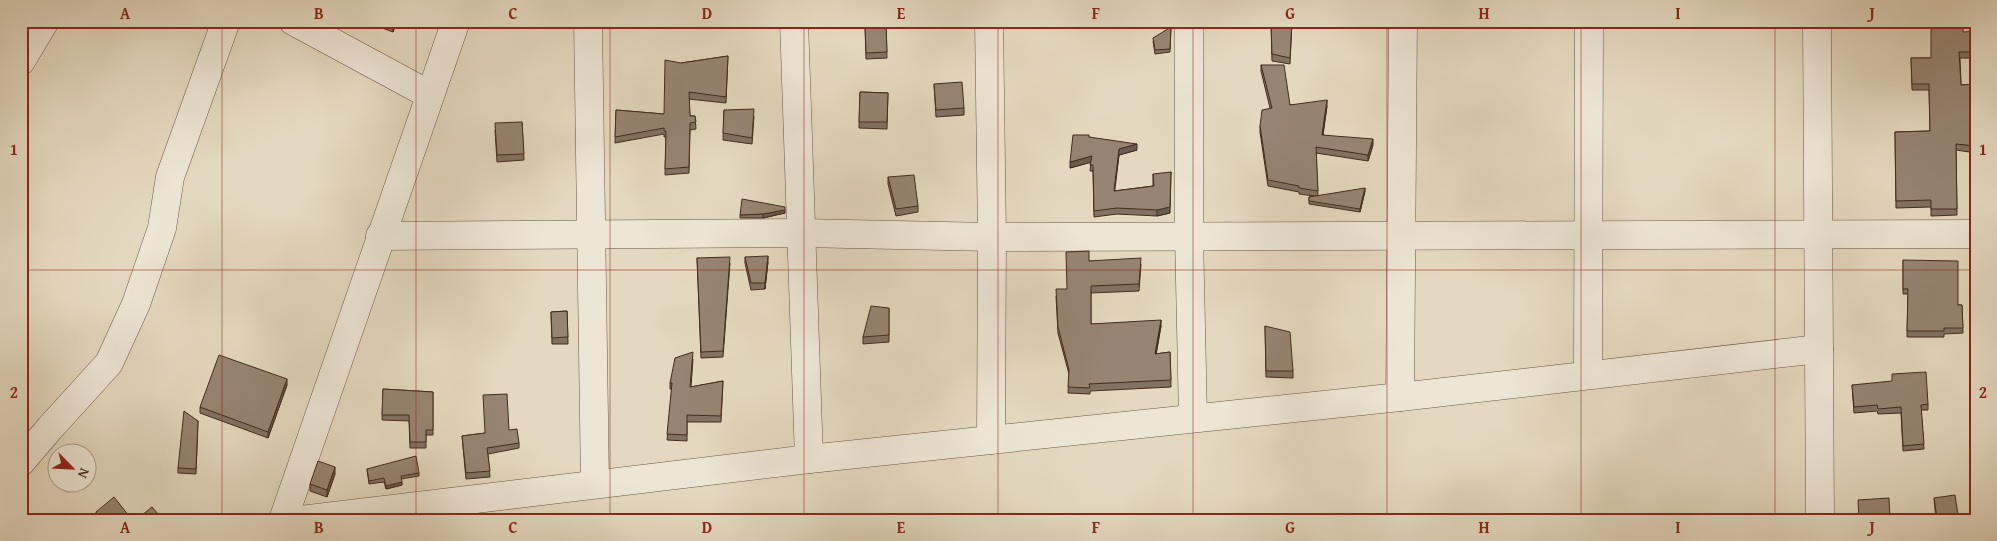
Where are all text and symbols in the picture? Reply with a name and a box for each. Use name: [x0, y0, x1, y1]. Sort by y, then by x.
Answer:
text: A: [120, 1, 131, 25]
text: B: [314, 1, 324, 25]
text: C: [508, 1, 518, 25]
text: D: [702, 1, 712, 25]
text: E: [897, 1, 906, 25]
text: F: [1092, 1, 1100, 25]
text: G: [1285, 1, 1295, 25]
text: H: [1478, 1, 1490, 25]
text: I: [1675, 1, 1681, 25]
text: J: [1866, 1, 1875, 25]
text: 1: [10, 137, 18, 161]
text: 1: [1979, 137, 1987, 161]
text: 2: [10, 380, 18, 404]
text: 2: [1979, 380, 1987, 404]
north arrow: [48, 444, 98, 494]
text: N: [73, 465, 95, 482]
text: A: [120, 515, 131, 539]
text: B: [314, 515, 324, 539]
text: C: [508, 515, 518, 539]
text: D: [702, 515, 712, 539]
text: E: [897, 515, 906, 539]
text: F: [1092, 515, 1100, 539]
text: G: [1285, 515, 1295, 539]
text: H: [1478, 515, 1490, 539]
text: I: [1675, 515, 1681, 539]
text: J: [1866, 515, 1875, 539]

